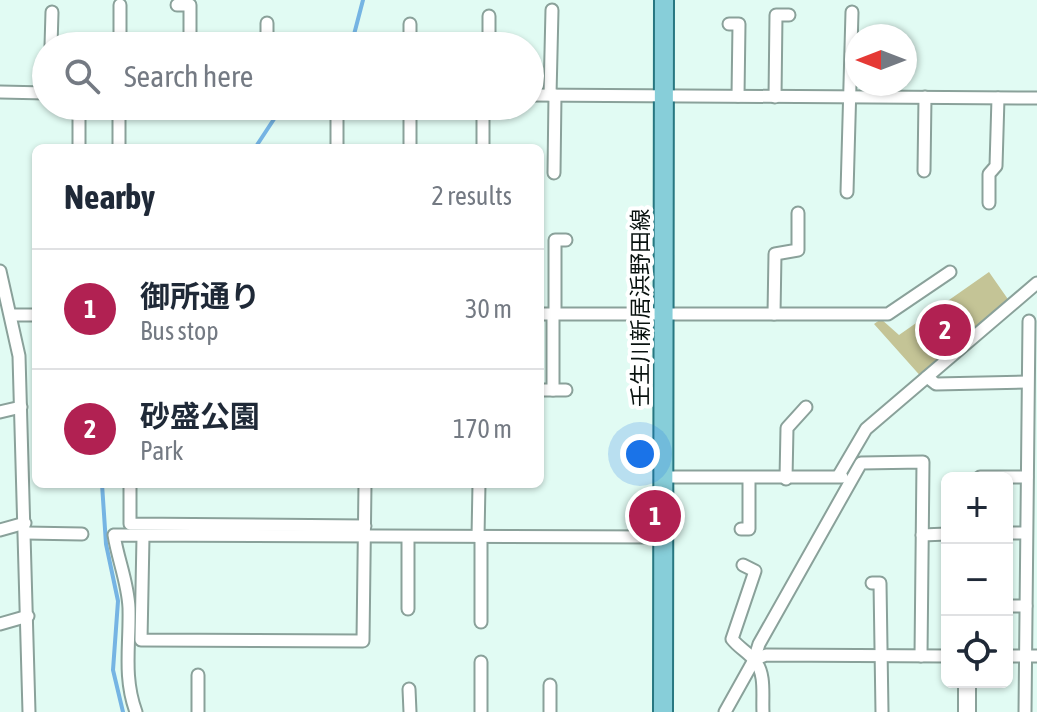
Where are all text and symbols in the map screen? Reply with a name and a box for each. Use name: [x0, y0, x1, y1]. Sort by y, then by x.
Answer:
north arrow: [845, 24, 917, 96]
search box: [32, 32, 544, 120]
icon: search: [60, 54, 104, 98]
text: Search here: [124, 59, 253, 93]
text: Nearby: [64, 177, 155, 216]
text: 2 results: [431, 181, 512, 211]
street label: 壬生川新居浜野田線: [627, 209, 653, 407]
text: 御所通り: [140, 279, 260, 313]
text: 1: [84, 294, 96, 324]
text: 30 m: [465, 294, 512, 324]
pin: 2: [919, 300, 971, 360]
text: Bus stop: [140, 316, 219, 346]
text: 砂盛公園: [140, 399, 260, 433]
text: 2: [84, 414, 96, 444]
text: 170 m: [453, 414, 512, 444]
your location: [620, 434, 660, 474]
text: Park: [140, 436, 183, 466]
map controls: [941, 472, 1013, 688]
button: +: [941, 472, 1013, 544]
pin: 1: [629, 486, 681, 546]
button: −: [941, 544, 1013, 616]
button: locate: [941, 616, 1013, 688]

